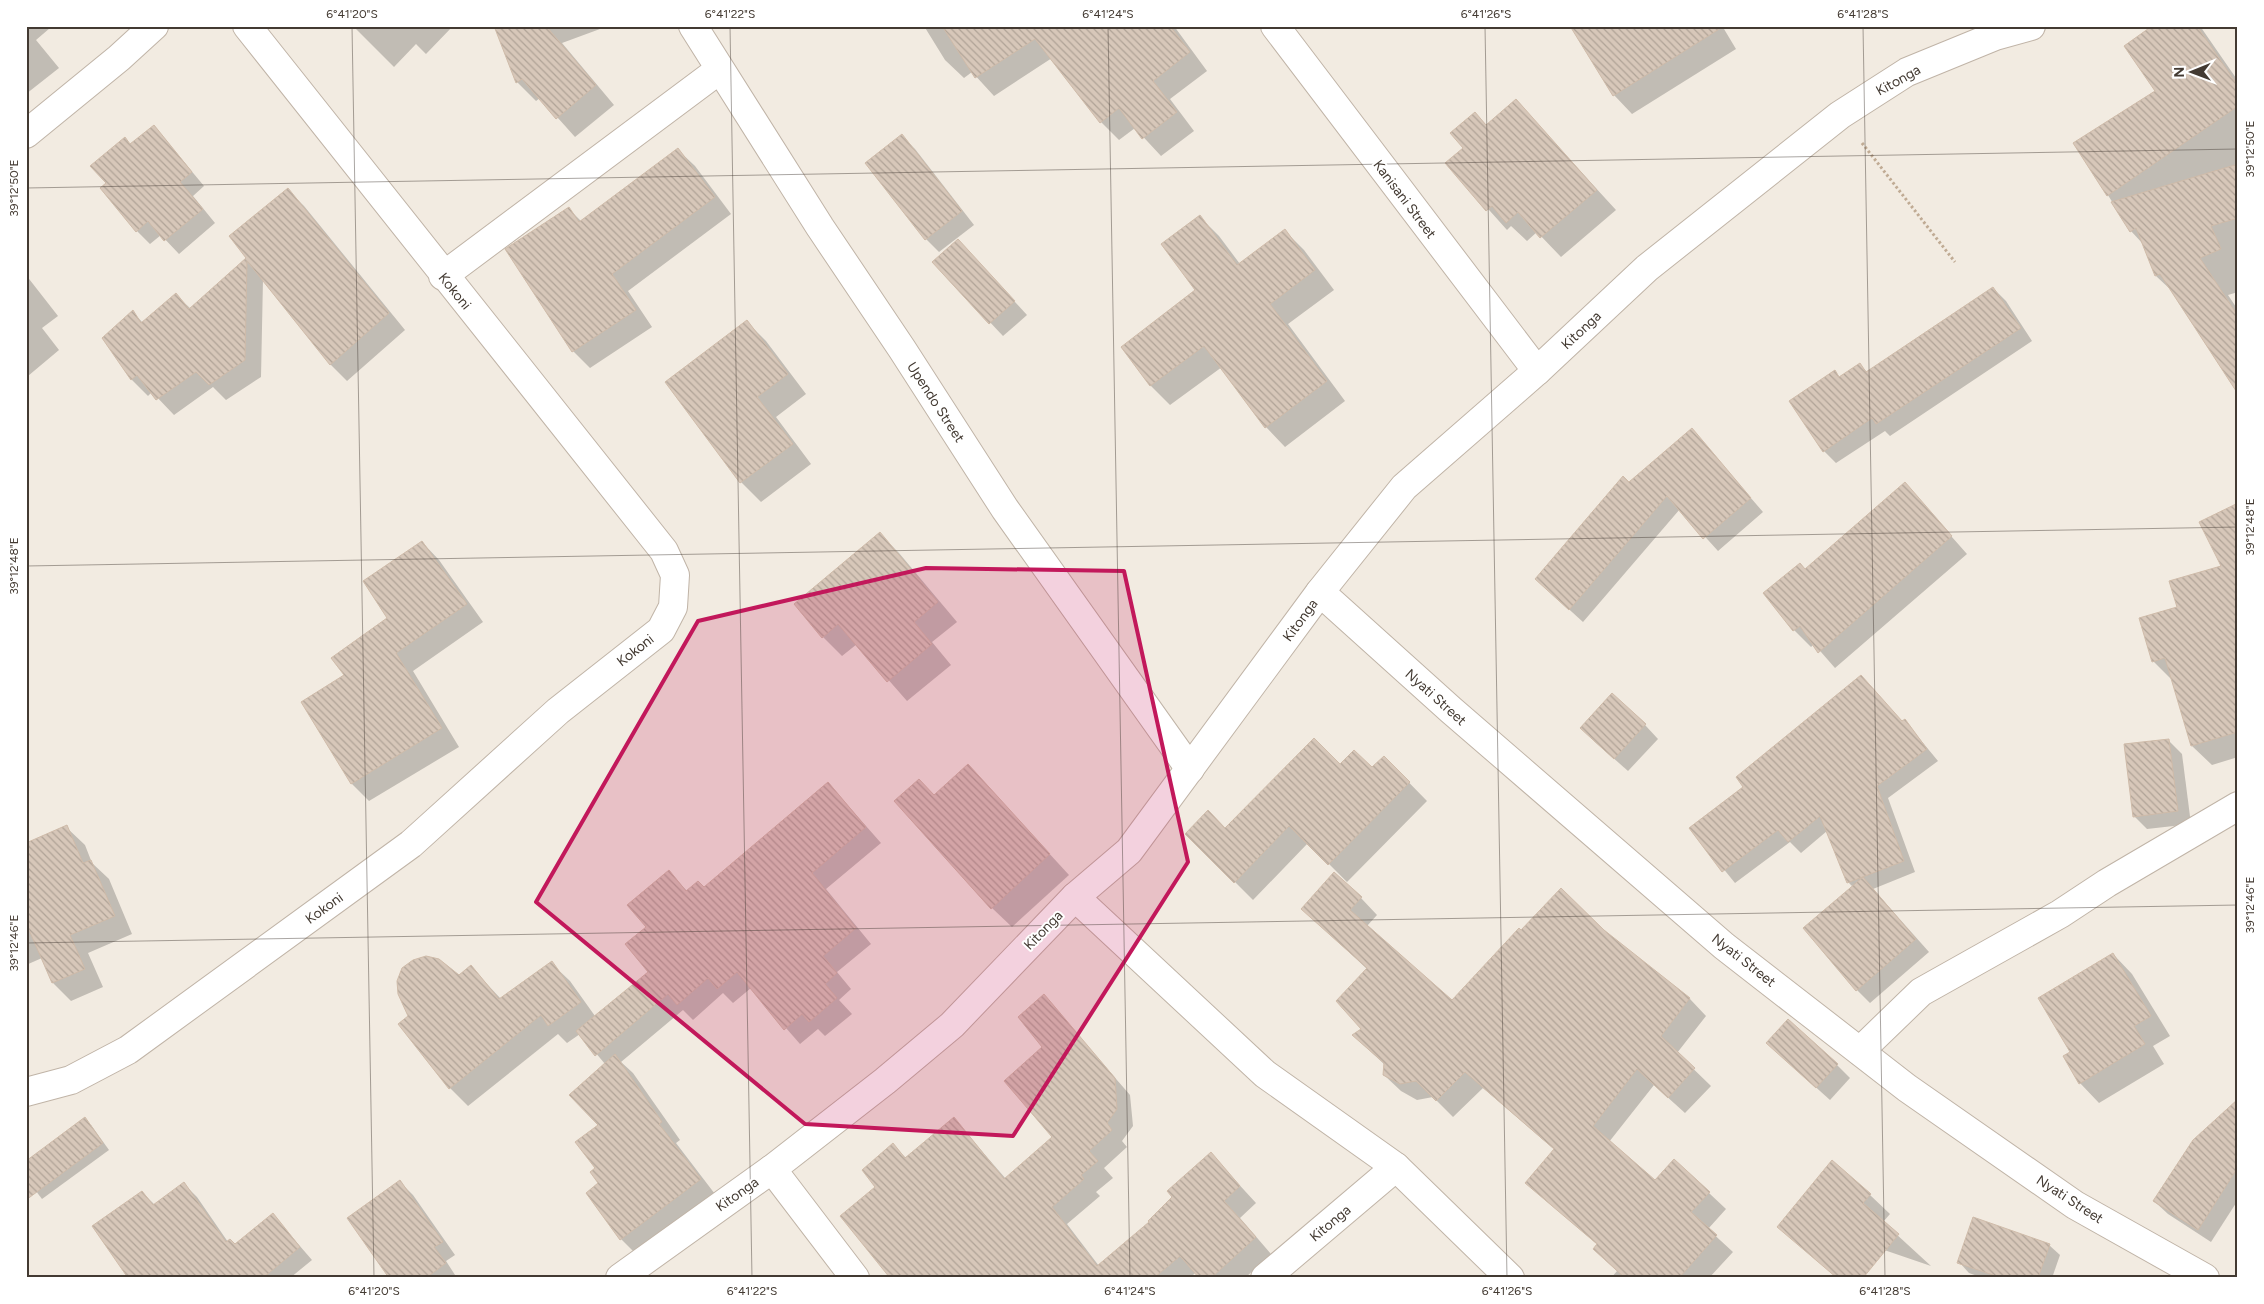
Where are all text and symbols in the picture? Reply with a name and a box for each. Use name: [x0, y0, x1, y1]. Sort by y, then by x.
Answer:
text: 6°41'20"S: [326, 7, 378, 21]
text: 6°41'22"S: [705, 7, 755, 21]
text: 6°41'24"S: [1082, 7, 1134, 21]
text: 6°41'26"S: [1461, 7, 1511, 21]
text: 6°41'28"S: [1837, 7, 1889, 21]
north arrow: [2166, 48, 2216, 98]
street label: Kitonga: [1873, 61, 1924, 100]
text: N: [2171, 67, 2188, 78]
text: 39°12'50"E: [2243, 120, 2257, 178]
street label: Kanisani Street: [1370, 157, 1440, 242]
text: 39°12'50"E: [7, 159, 21, 217]
street label: Kokoni: [435, 269, 475, 313]
street label: Kitonga: [1558, 308, 1605, 353]
street label: Upendo Street: [903, 359, 968, 446]
text: 39°12'48"E: [2243, 498, 2257, 556]
text: 39°12'48"E: [7, 537, 21, 595]
street label: Kitonga: [1279, 596, 1321, 645]
street label: Kokoni: [613, 631, 657, 670]
street label: Nyati Street: [1402, 666, 1470, 729]
text: 39°12'46"E: [2243, 876, 2257, 934]
street label: Kokoni: [302, 889, 346, 928]
street label: Kitonga: [1020, 907, 1066, 954]
text: 39°12'46"E: [7, 914, 21, 972]
street label: Nyati Street: [1708, 930, 1779, 991]
street label: Nyati Street: [2033, 1171, 2106, 1227]
street label: Kitonga: [713, 1174, 762, 1215]
street label: Kitonga: [1306, 1201, 1354, 1245]
text: 6°41'20"S: [348, 1284, 400, 1298]
text: 6°41'22"S: [727, 1284, 777, 1298]
text: 6°41'24"S: [1104, 1284, 1156, 1298]
text: 6°41'26"S: [1482, 1284, 1532, 1298]
text: 6°41'28"S: [1859, 1284, 1911, 1298]

